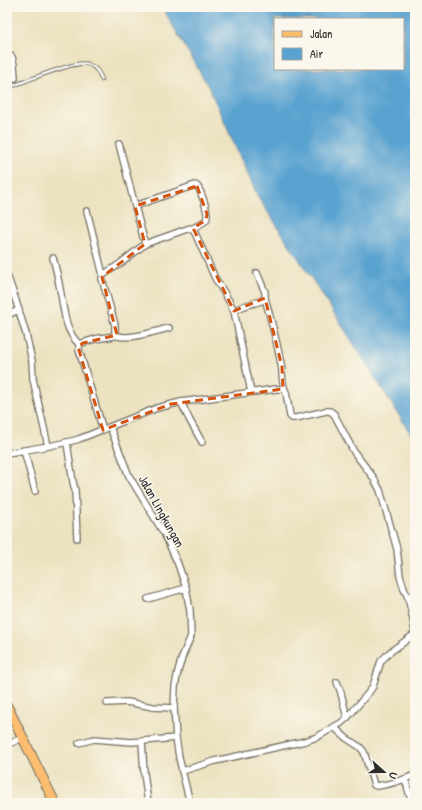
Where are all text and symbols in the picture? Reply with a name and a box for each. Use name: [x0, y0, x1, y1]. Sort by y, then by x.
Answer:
legend: [274, 18, 404, 70]
text: Jalan: [310, 25, 332, 42]
text: Air: [310, 45, 324, 62]
street label: Jalan Lingkungan: [135, 472, 189, 550]
north arrow: [364, 752, 404, 792]
text: U: [386, 770, 401, 781]

